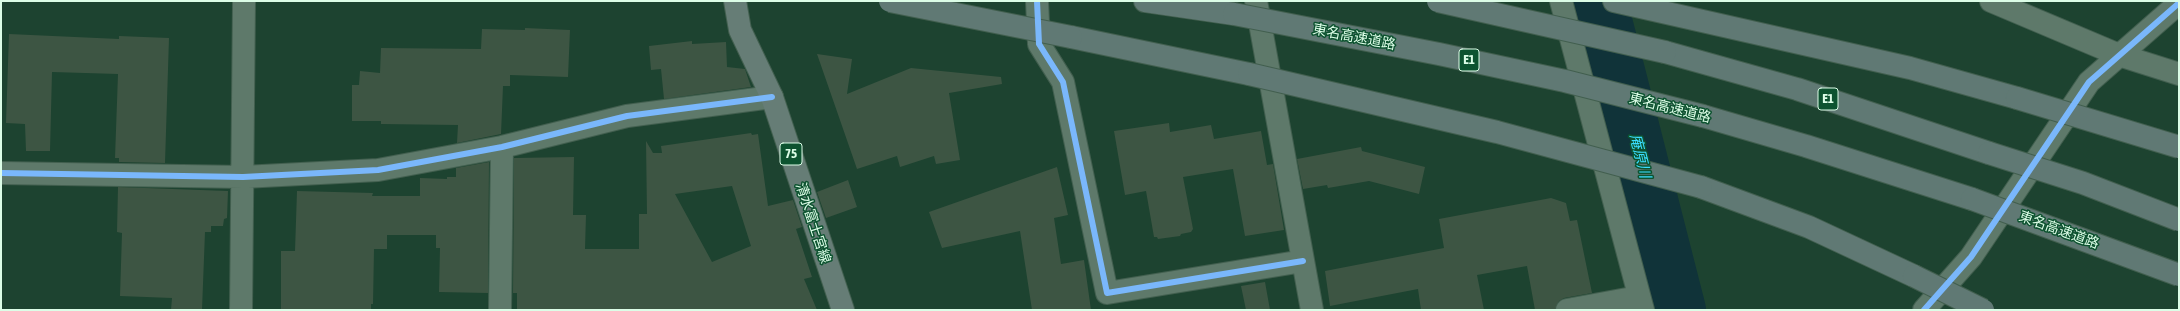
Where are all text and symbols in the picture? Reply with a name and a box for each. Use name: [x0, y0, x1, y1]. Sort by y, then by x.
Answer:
street label: 東名高速道路: [1311, 21, 1397, 53]
road number: E1: [1459, 49, 1479, 71]
road number: E1: [1818, 88, 1838, 110]
street label: 東名高速道路: [1627, 90, 1713, 126]
water label: 庵原川: [1626, 132, 1654, 180]
road number: 75: [780, 143, 802, 165]
street label: 清水富士宮線: [792, 180, 834, 266]
street label: 東名高速道路: [2017, 208, 2101, 252]

